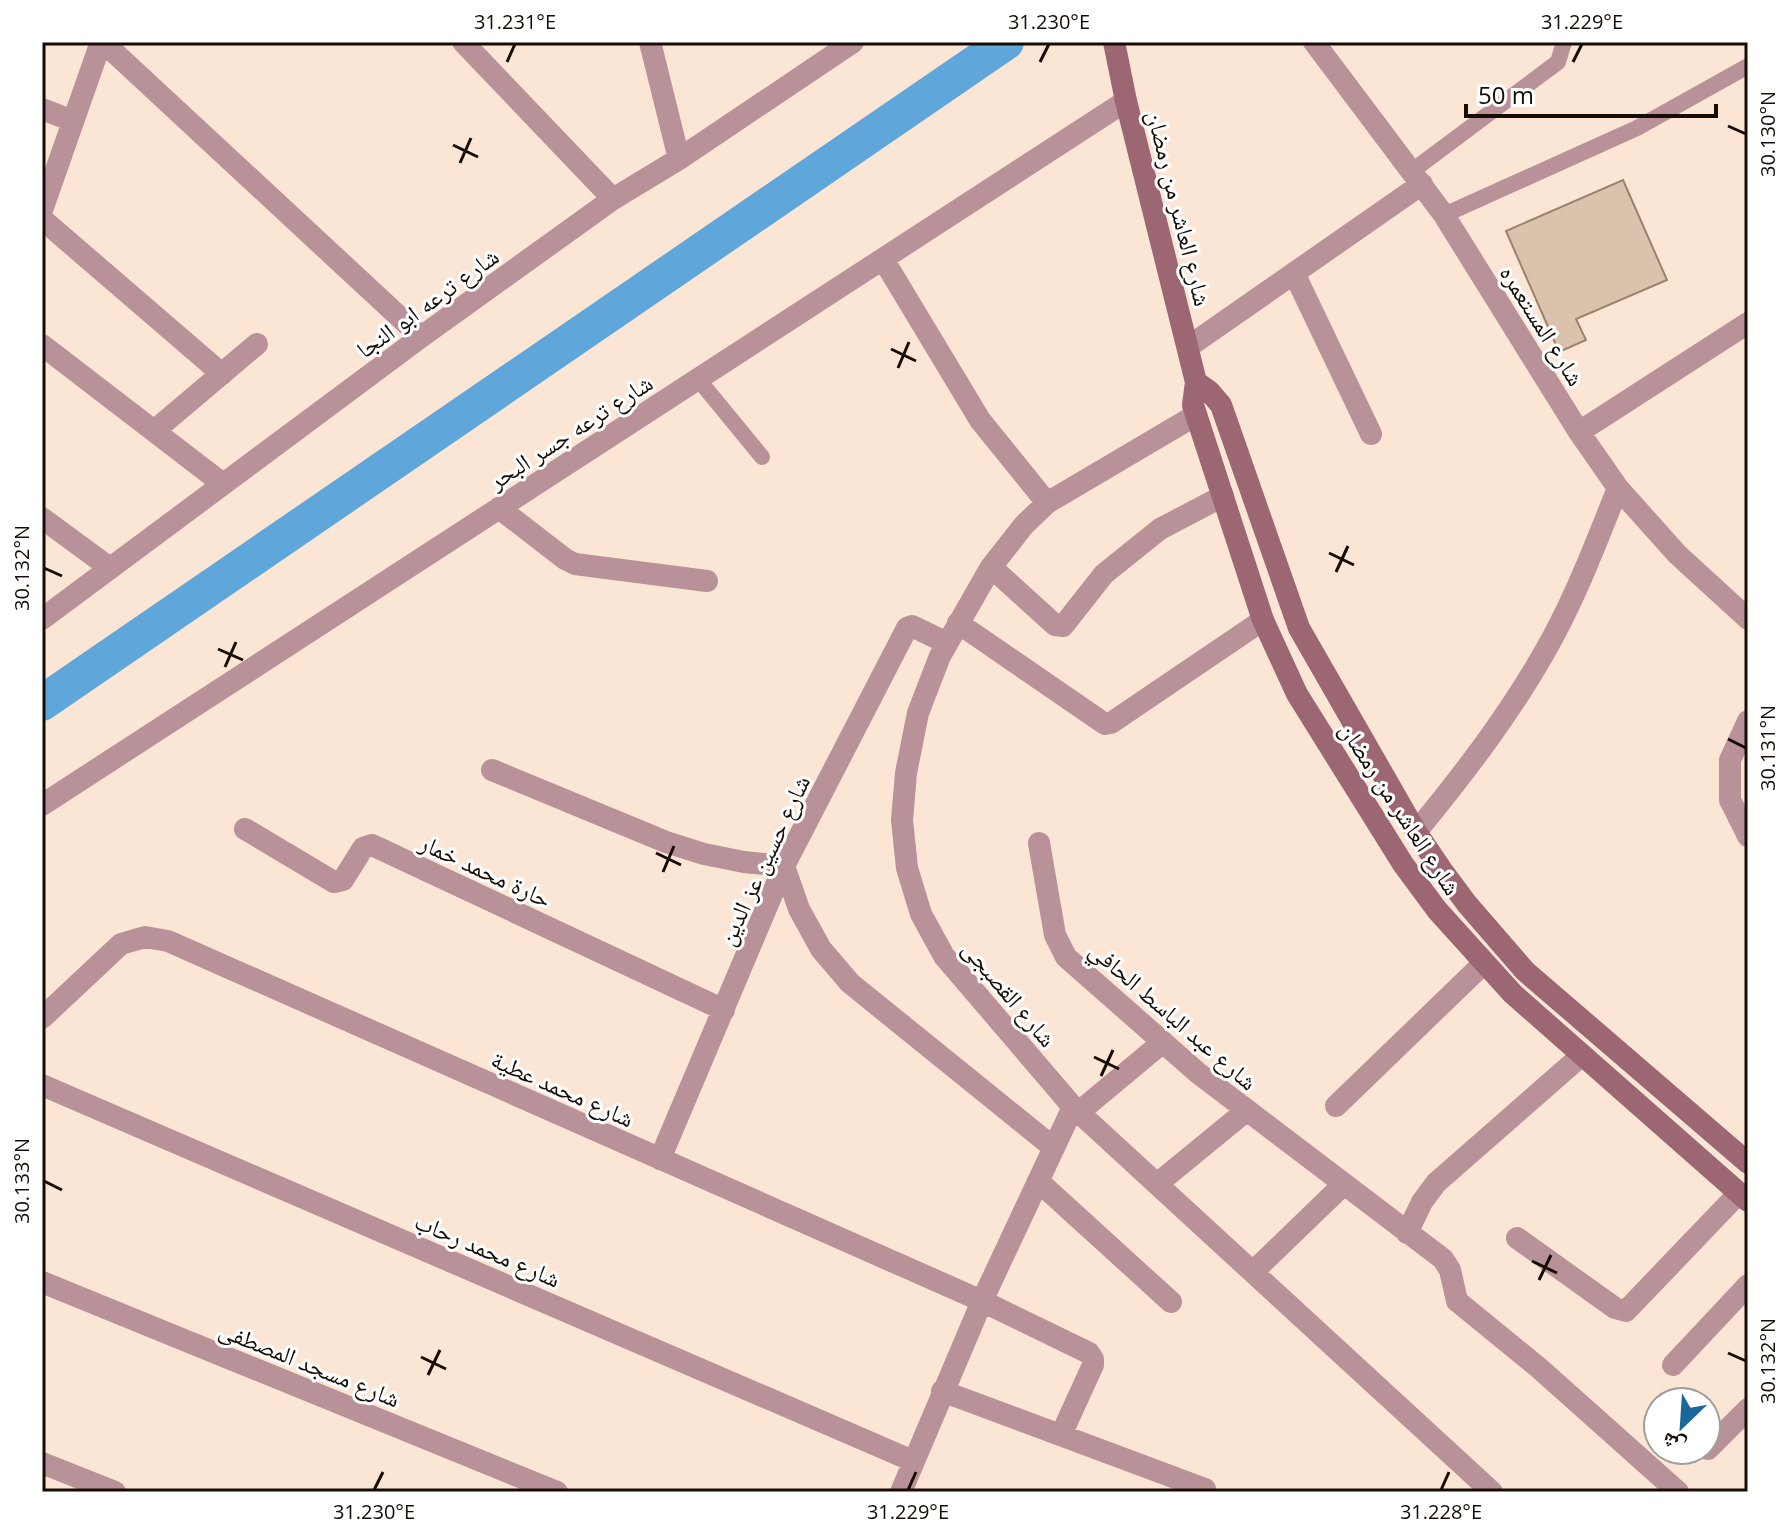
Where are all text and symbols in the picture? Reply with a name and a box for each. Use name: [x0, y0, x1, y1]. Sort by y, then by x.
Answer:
text: 31.231°E: [474, 8, 556, 35]
text: 31.230°E: [1008, 8, 1090, 35]
text: 31.229°E: [1541, 8, 1623, 35]
scale bar: [1466, 68, 1716, 118]
text: 50 m: [1478, 78, 1534, 111]
text: 30.130°N: [1754, 91, 1781, 177]
street label: شارع العاشر من رمضان: [1140, 107, 1220, 309]
street label: شارع ترعه ابو النجا: [349, 239, 505, 365]
street label: شارع المستعمره: [1493, 258, 1593, 392]
street label: شارع ترعه جسر البحر: [481, 366, 658, 497]
text: 30.132°N: [8, 525, 35, 611]
text: 30.131°N: [1754, 705, 1781, 791]
street label: شارع العاشر من رمضان: [1333, 715, 1469, 901]
street label: شارع حسين عز الدين: [709, 769, 817, 951]
street label: حارة محمد خمار: [414, 825, 557, 915]
street label: شارع القصبجى: [956, 933, 1064, 1053]
street label: شارع عبد الباسط الحافي: [1080, 933, 1265, 1100]
street label: شارع محمد عطية: [486, 1042, 640, 1134]
text: 30.133°N: [8, 1138, 35, 1224]
street label: شارع محمد رحاب: [410, 1203, 566, 1295]
street label: شارع مسجد المصطفى: [215, 1312, 405, 1414]
text: 30.132°N: [1754, 1318, 1781, 1404]
north arrow: [1642, 1386, 1722, 1466]
text: ش: [1656, 1427, 1690, 1464]
text: 31.230°E: [333, 1498, 415, 1525]
text: 31.229°E: [867, 1498, 949, 1525]
text: 31.228°E: [1400, 1498, 1482, 1525]

